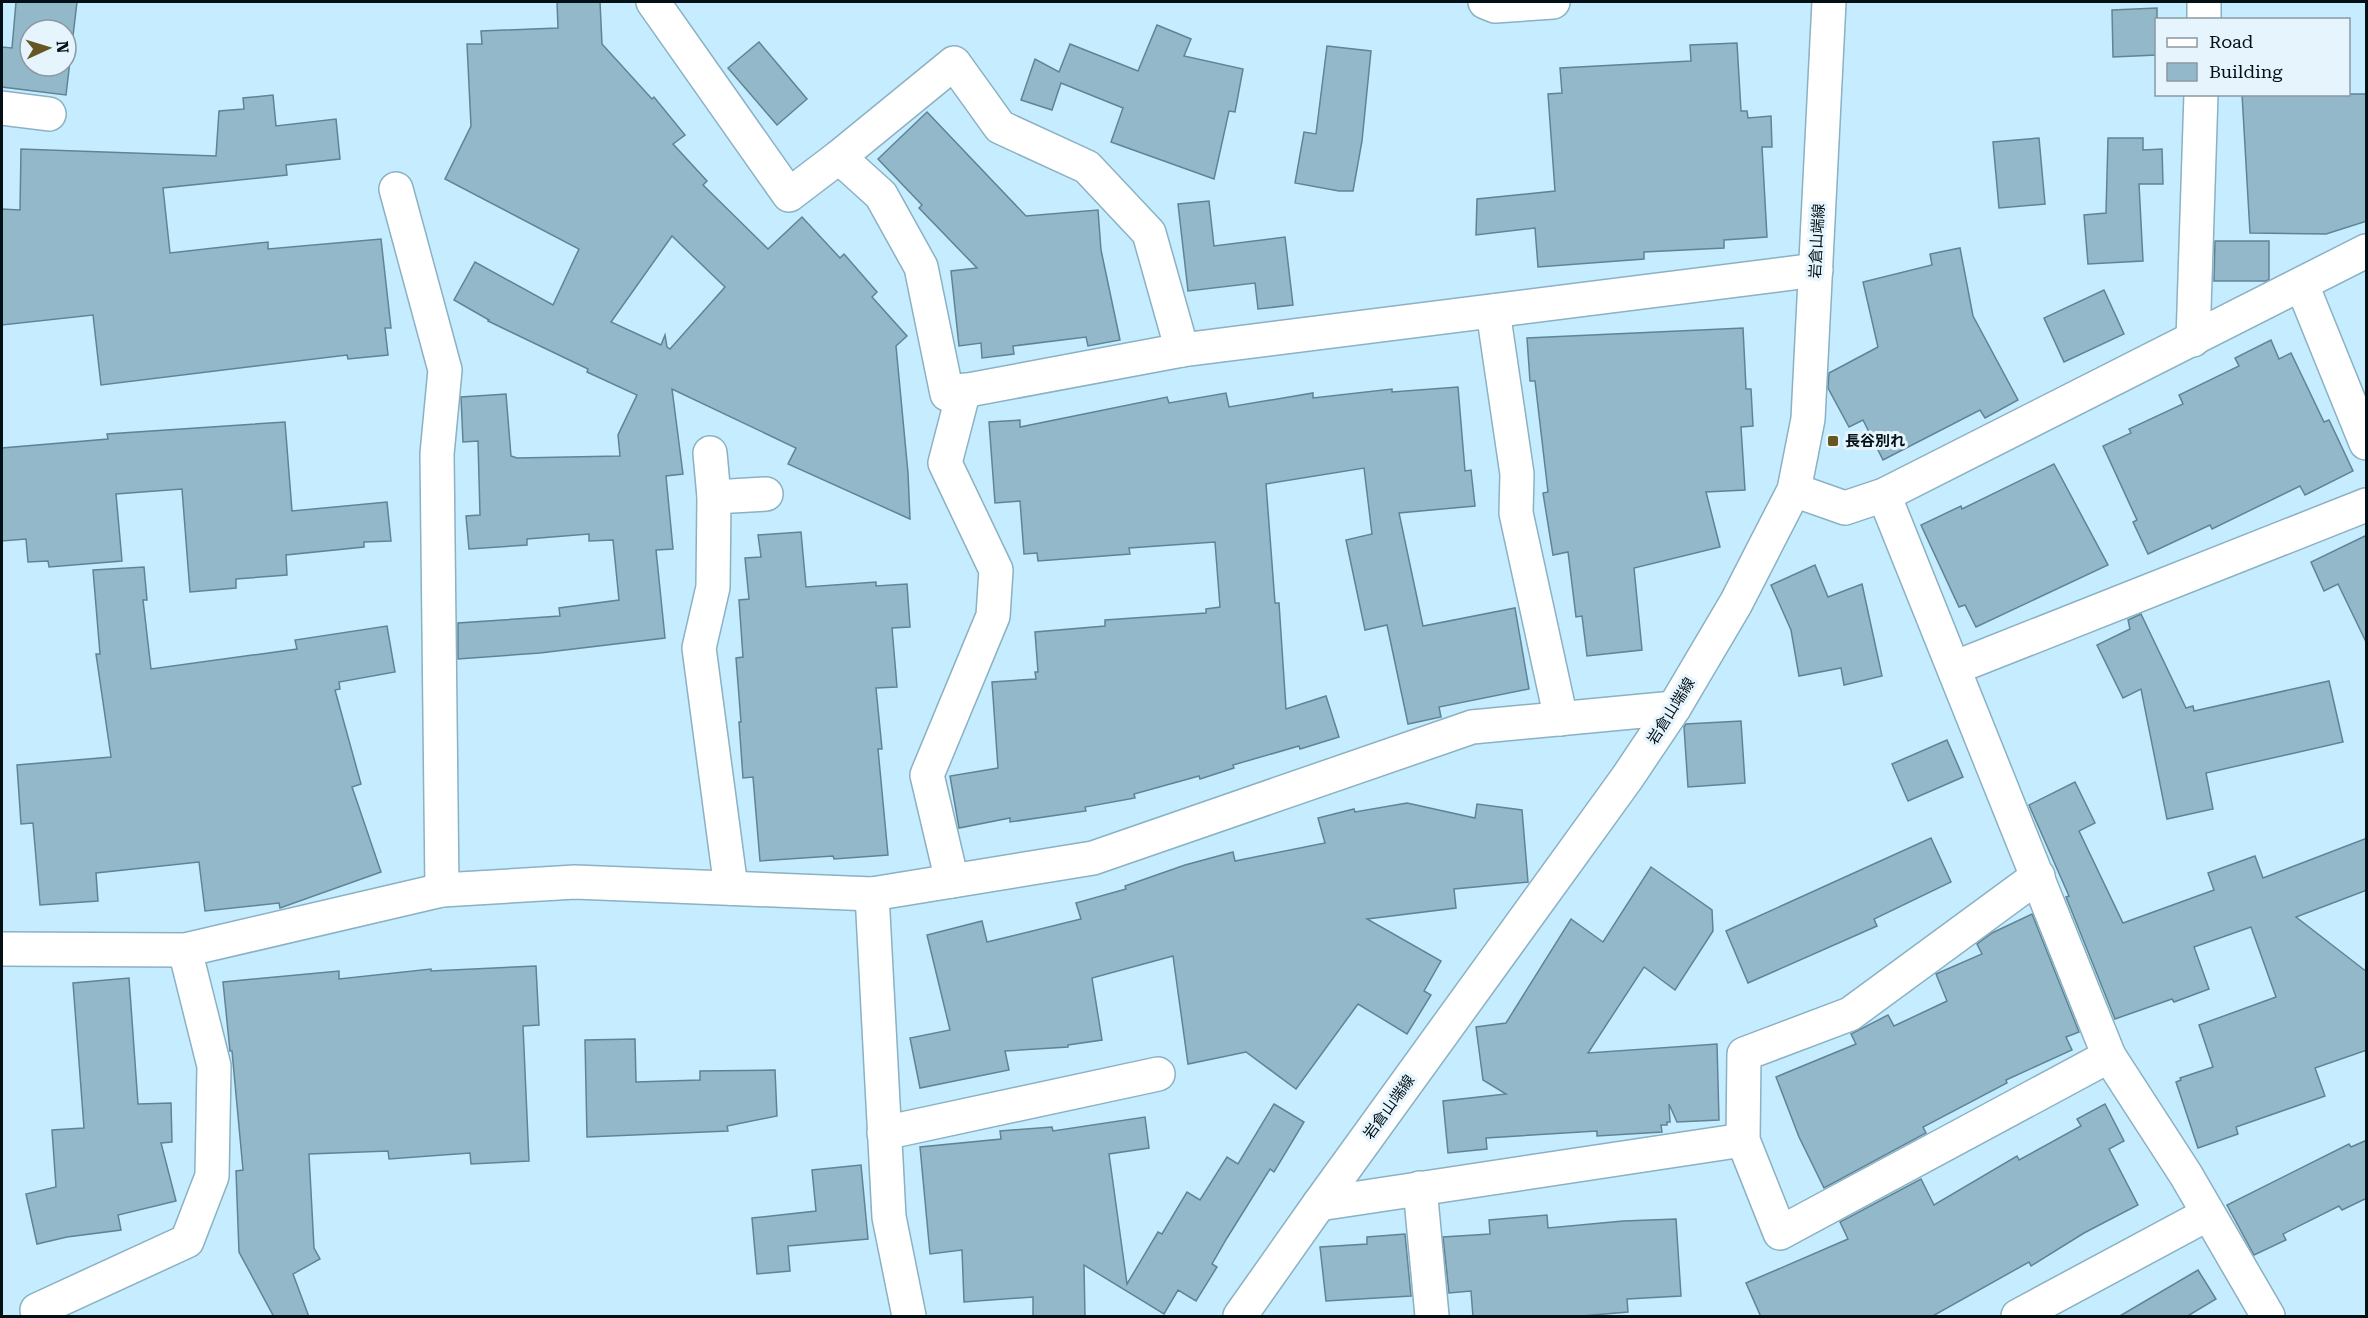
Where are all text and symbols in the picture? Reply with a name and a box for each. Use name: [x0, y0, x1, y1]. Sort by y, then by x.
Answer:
north arrow: [18, 18, 78, 78]
legend: [2155, 18, 2350, 96]
text: Road: [2209, 31, 2254, 52]
text: N: [53, 40, 72, 54]
text: Building: [2209, 61, 2283, 82]
street label: 岩倉山端線: [1806, 203, 1828, 279]
place label: 長谷別れ: [1845, 432, 1905, 450]
marker: 長谷別れ: [1826, 434, 1840, 448]
street label: 岩倉山端線: [1643, 674, 1699, 748]
street label: 岩倉山端線: [1360, 1071, 1418, 1143]

